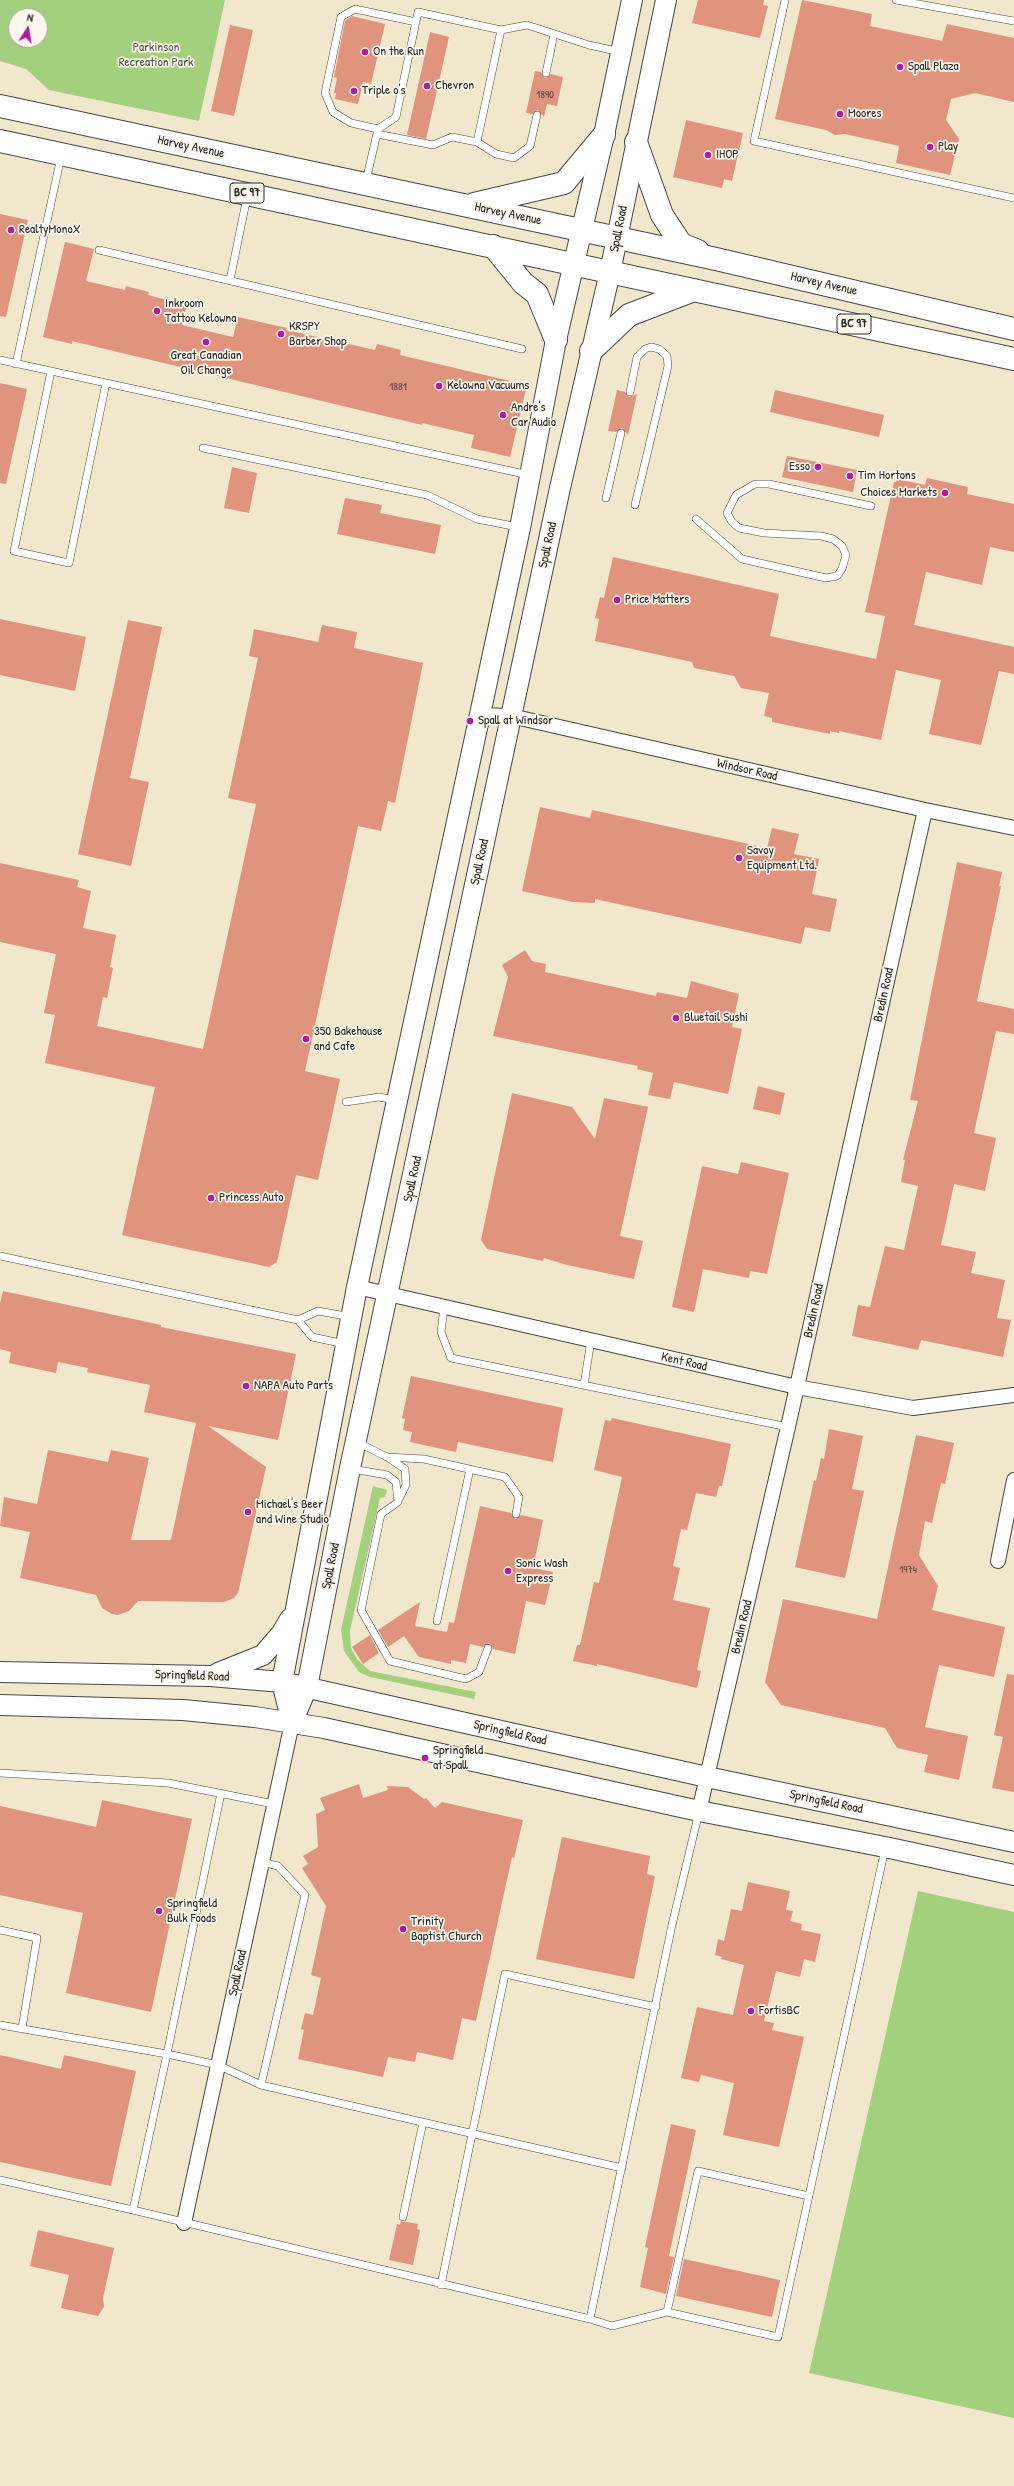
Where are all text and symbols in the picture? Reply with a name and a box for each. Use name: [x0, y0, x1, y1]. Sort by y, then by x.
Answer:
north arrow: [8, 8, 48, 48]
text: N: [26, 10, 35, 25]
park label: Parkinson Recreation Park: [119, 40, 193, 71]
place label: On the Run: [373, 44, 424, 60]
marker: On the Run: [360, 47, 370, 57]
place label: Spall Plaza: [908, 59, 959, 75]
marker: Spall Plaza: [895, 62, 905, 72]
place label: Chevron: [435, 78, 474, 94]
marker: Chevron: [422, 81, 432, 91]
place label: Triple o's: [362, 83, 406, 99]
marker: Triple o's: [349, 86, 359, 96]
house number: 1890: [536, 88, 554, 102]
place label: Moores: [848, 106, 881, 122]
marker: Moores: [835, 109, 845, 119]
street label: Harvey Avenue: [156, 132, 226, 162]
place label: Play: [938, 139, 958, 155]
marker: Play: [925, 142, 935, 152]
place label: IHOP: [716, 147, 739, 163]
marker: IHOP: [703, 150, 713, 160]
road number: BC 97: [230, 183, 264, 203]
street label: Harvey Avenue: [473, 199, 543, 229]
street label: Spall Road: [607, 205, 631, 253]
place label: RealtyMonoX: [19, 222, 81, 238]
marker: RealtyMonoX: [6, 225, 16, 235]
street label: Harvey Avenue: [789, 269, 859, 299]
place label: Inkroom Tattoo Kelowna: [165, 296, 236, 327]
marker: Inkroom Tattoo Kelowna: [152, 306, 162, 316]
road number: BC 97: [837, 314, 871, 334]
place label: KRSPY Barber Shop: [289, 319, 346, 350]
marker: KRSPY Barber Shop: [276, 329, 286, 339]
marker: Great Canadian Oil Change: [201, 337, 211, 347]
place label: Great Canadian Oil Change: [170, 348, 242, 379]
place label: Kelowna Vacuums: [447, 378, 529, 394]
house number: 1881: [389, 380, 407, 394]
marker: Kelowna Vacuums: [434, 381, 444, 391]
place label: Andre's Car Audio: [511, 400, 556, 431]
marker: Andre's Car Audio: [498, 410, 508, 420]
place label: Esso: [789, 459, 810, 475]
marker: Esso: [813, 462, 823, 472]
place label: Tim Hortons: [858, 468, 916, 484]
marker: Tim Hortons: [845, 471, 855, 481]
place label: Choices Markets: [860, 485, 937, 501]
marker: Choices Markets: [940, 488, 950, 498]
street label: Spall Road: [536, 521, 560, 569]
place label: Price Matters: [625, 592, 689, 608]
marker: Price Matters: [612, 595, 622, 605]
place label: Spall at Windsor: [478, 713, 553, 729]
marker: Spall at Windsor: [465, 716, 475, 726]
street label: Windsor Road: [715, 755, 779, 785]
street label: Spall Road: [468, 838, 492, 886]
place label: Savoy Equipment Ltd.: [747, 843, 817, 874]
marker: Savoy Equipment Ltd.: [734, 853, 744, 863]
street label: Bredin Road: [871, 967, 897, 1023]
place label: Bluetail Sushi: [684, 1010, 748, 1026]
marker: Bluetail Sushi: [671, 1013, 681, 1023]
place label: 350 Bakehouse and Cafe: [314, 1024, 382, 1055]
marker: 350 Bakehouse and Cafe: [301, 1034, 311, 1044]
street label: Spall Road: [401, 1155, 425, 1203]
place label: Princess Auto: [219, 1190, 284, 1206]
marker: Princess Auto: [206, 1193, 216, 1203]
street label: Bredin Road: [801, 1283, 827, 1339]
street label: Kent Road: [660, 1349, 708, 1375]
place label: NAPA Auto Parts: [254, 1378, 333, 1394]
marker: NAPA Auto Parts: [241, 1381, 251, 1391]
place label: Michael's Beer and Wine Studio: [256, 1497, 329, 1528]
marker: Michael's Beer and Wine Studio: [243, 1507, 253, 1517]
street label: Spall Road: [319, 1542, 343, 1590]
place label: Sonic Wash Express: [516, 1556, 568, 1587]
house number: 1974: [899, 1563, 917, 1577]
marker: Sonic Wash Express: [503, 1566, 513, 1576]
street label: Bredin Road: [728, 1598, 756, 1656]
street label: Springfield Road: [155, 1667, 229, 1685]
street label: Springfield Road: [472, 1717, 548, 1749]
place label: Springfield at Spall: [433, 1743, 483, 1774]
marker: Springfield at Spall: [420, 1753, 430, 1763]
street label: Springfield Road: [788, 1787, 864, 1817]
place label: Springfield Bulk Foods: [167, 1896, 217, 1927]
marker: Springfield Bulk Foods: [154, 1906, 164, 1916]
place label: Trinity Baptist Church: [411, 1914, 481, 1945]
marker: Trinity Baptist Church: [398, 1924, 408, 1934]
street label: Spall Road: [226, 1949, 250, 1997]
place label: FortisBC: [759, 2003, 800, 2019]
marker: FortisBC: [746, 2006, 756, 2016]

